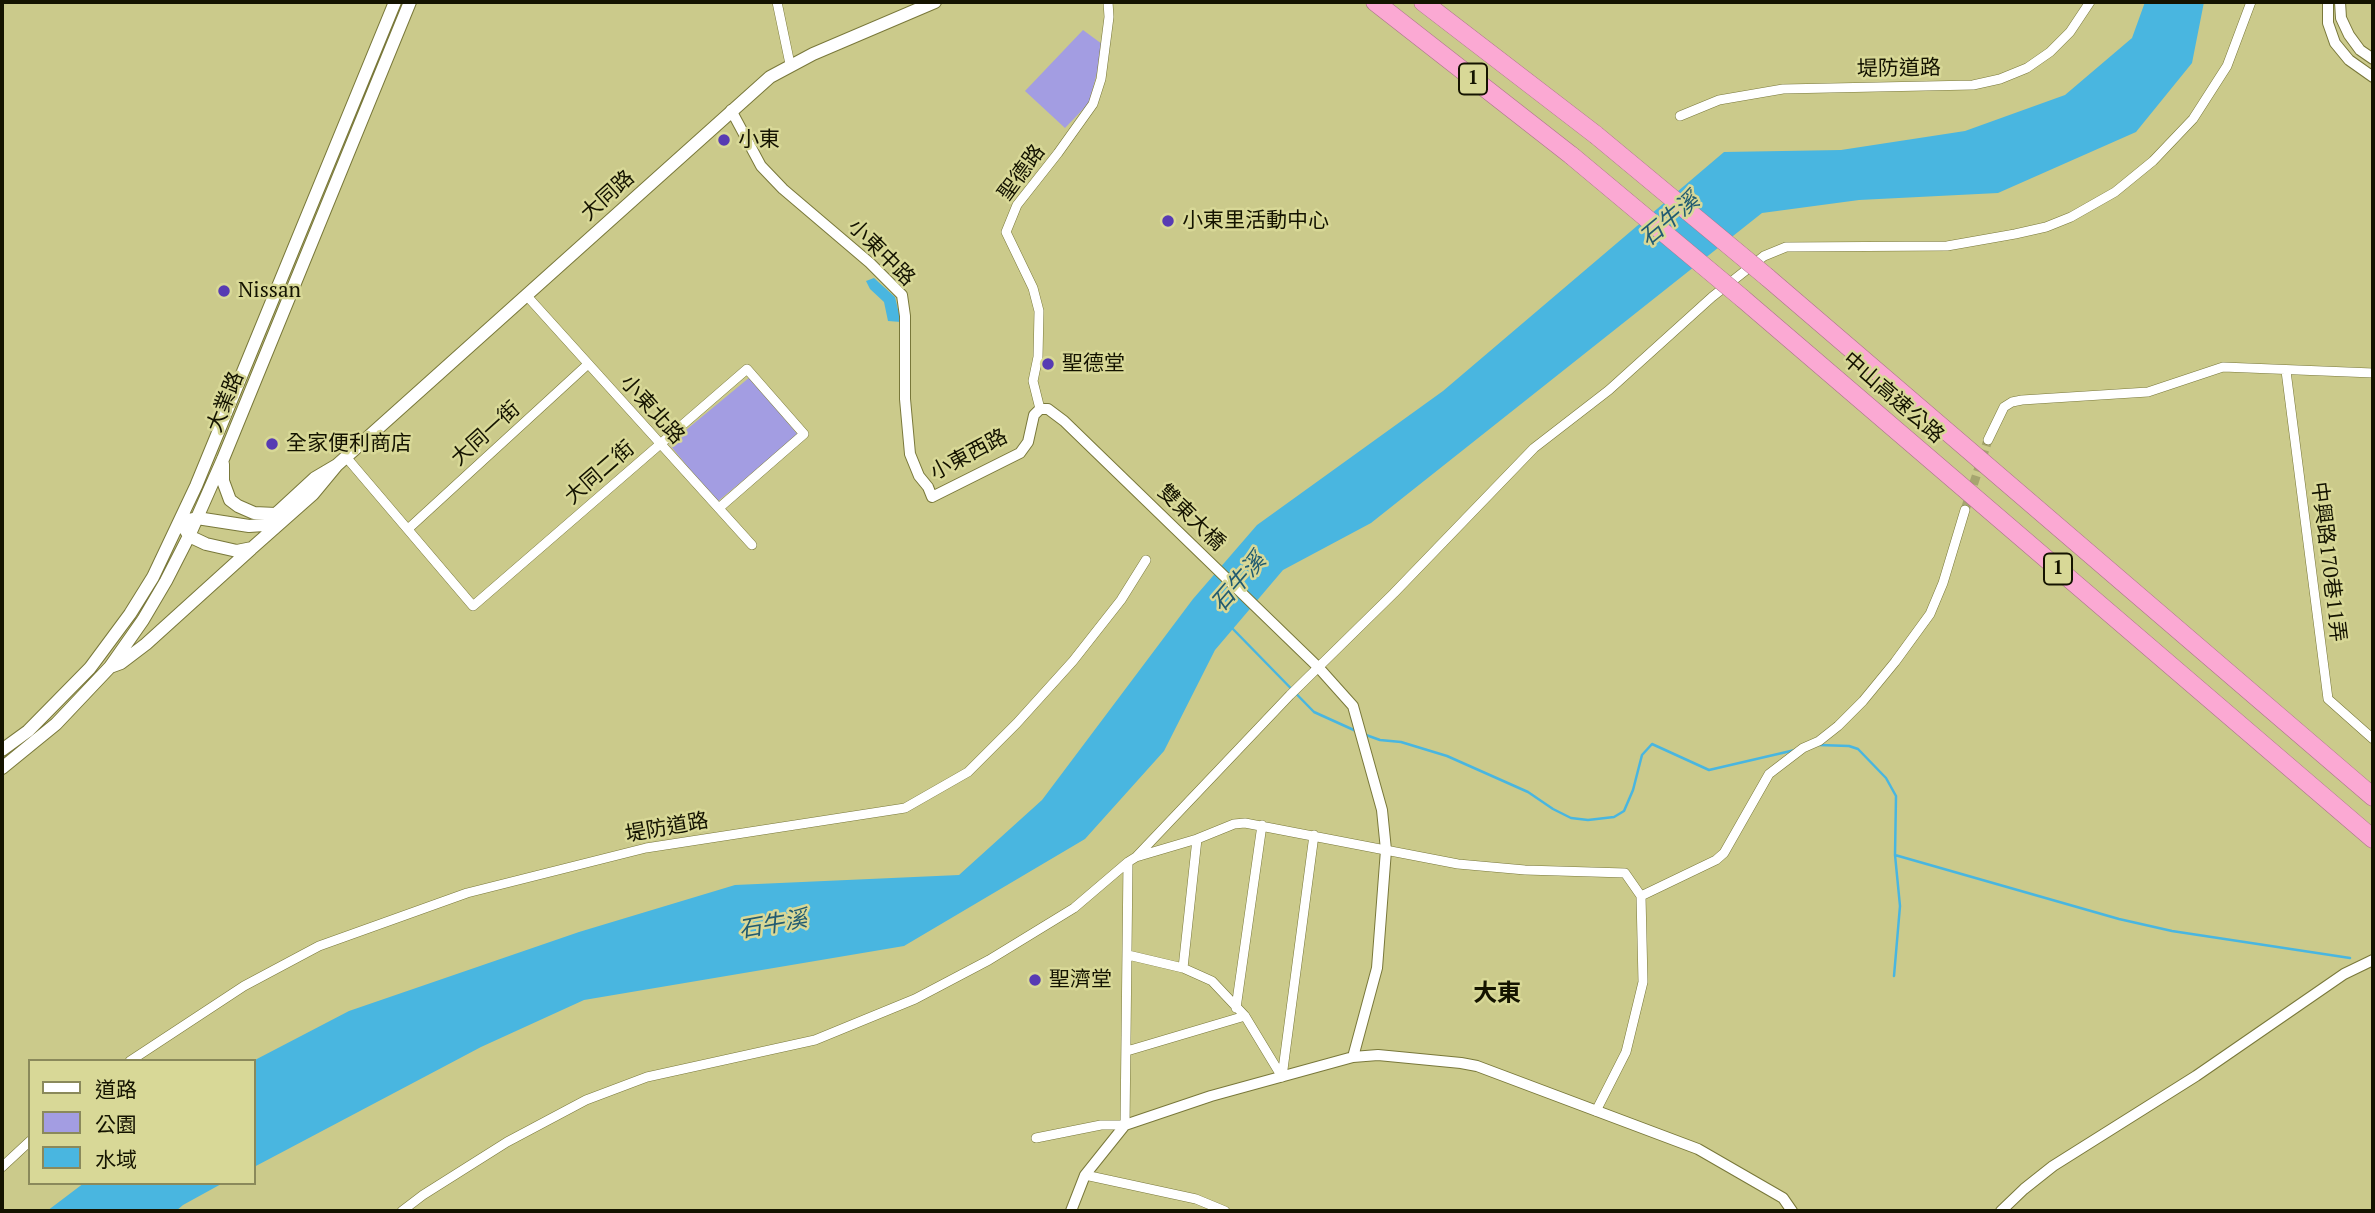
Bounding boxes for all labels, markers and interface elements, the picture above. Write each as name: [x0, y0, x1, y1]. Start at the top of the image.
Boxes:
street label: 堤防道路: [1857, 56, 1941, 82]
road number: 1: [1459, 64, 1487, 94]
place label: 小東: [738, 127, 780, 153]
marker: 小東: [716, 132, 732, 148]
street label: 聖德路: [993, 140, 1051, 206]
street label: 大同路: [576, 166, 640, 226]
water label: 石牛溪: [1635, 187, 1705, 253]
place label: 小東里活動中心: [1182, 208, 1329, 234]
marker: 小東里活動中心: [1160, 213, 1176, 229]
street label: 小東中路: [842, 214, 920, 292]
place label: Nissan: [238, 278, 301, 304]
marker: Nissan: [216, 283, 232, 299]
street label: 中山高速公路: [1837, 347, 1949, 449]
place label: 聖德堂: [1062, 351, 1125, 377]
marker: 聖德堂: [1040, 356, 1056, 372]
street label: 大業路: [203, 368, 249, 436]
street label: 小東北路: [615, 370, 689, 450]
street label: 大同一街: [446, 397, 526, 471]
street label: 小東西路: [926, 424, 1012, 486]
place label: 全家便利商店: [286, 431, 412, 457]
marker: 全家便利商店: [264, 436, 280, 452]
street label: 大同二街: [560, 436, 640, 510]
street label: 雙東大橋: [1152, 480, 1230, 556]
street label: 中興路170巷11弄: [2306, 481, 2350, 643]
water label: 石牛溪: [1206, 548, 1272, 618]
road number: 1: [2044, 554, 2072, 584]
street label: 堤防道路: [623, 808, 711, 848]
water label: 石牛溪: [737, 905, 809, 945]
place label: 聖濟堂: [1049, 967, 1112, 993]
marker: 聖濟堂: [1027, 972, 1043, 988]
district label: 大東: [1473, 980, 1521, 1008]
legend: [28, 1059, 256, 1185]
text: 道路: [95, 1075, 137, 1103]
text: 公園: [95, 1110, 137, 1138]
text: 水域: [95, 1145, 137, 1173]

